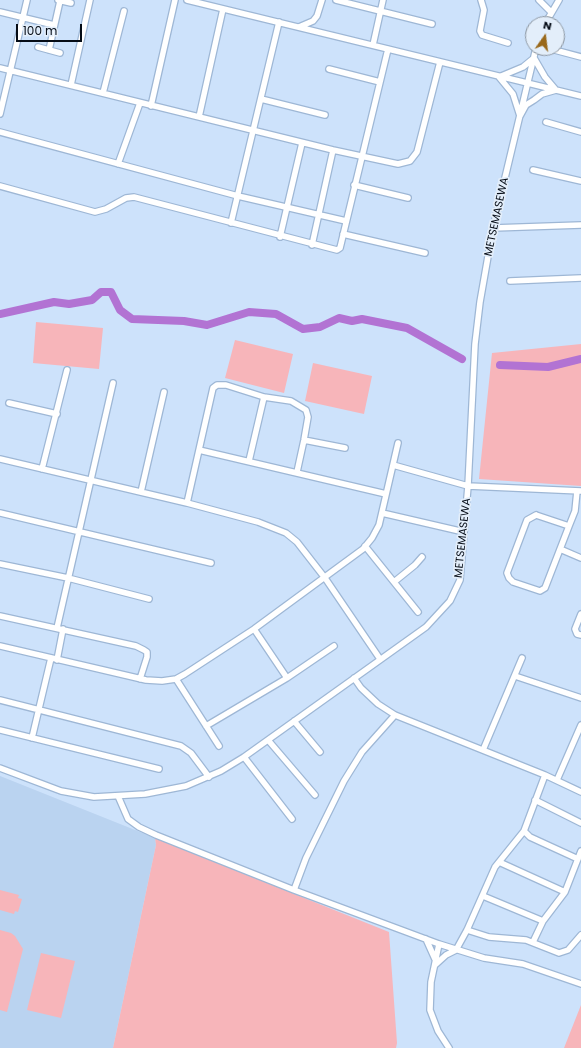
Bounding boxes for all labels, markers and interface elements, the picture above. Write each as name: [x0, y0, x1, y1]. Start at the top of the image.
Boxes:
scale bar: [18, 16, 84, 42]
north arrow: [525, 16, 565, 56]
text: N: [542, 17, 554, 34]
text: 100 m: [23, 22, 57, 39]
street label: METSEMASEWA: [482, 176, 512, 258]
street label: METSEMASEWA: [452, 497, 474, 579]

